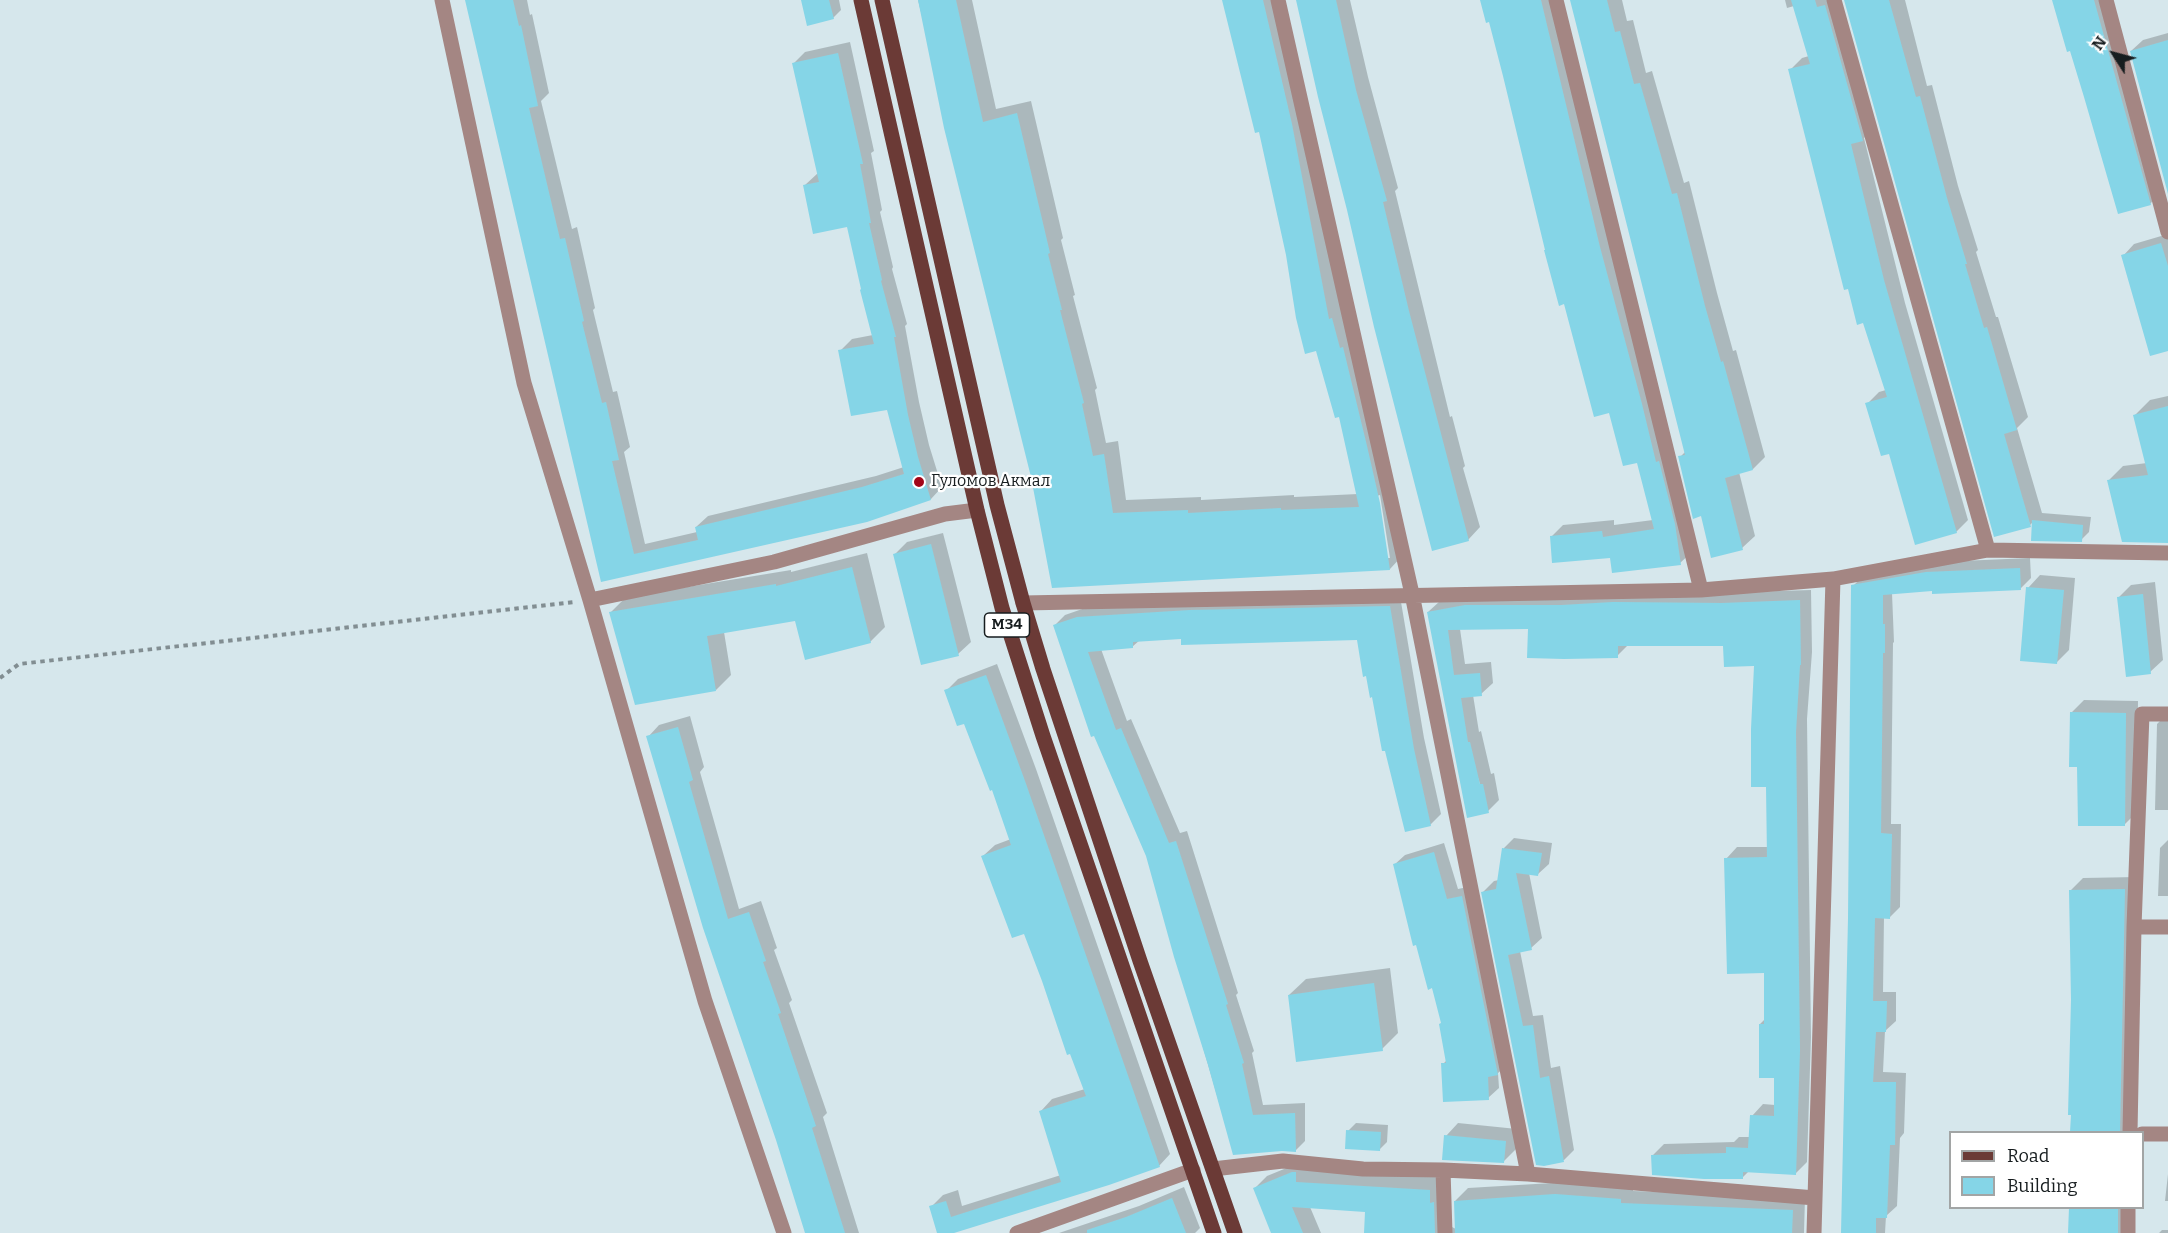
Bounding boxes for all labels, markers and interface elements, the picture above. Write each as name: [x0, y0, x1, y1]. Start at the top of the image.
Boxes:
north arrow: [2084, 24, 2144, 84]
text: N: [2088, 33, 2110, 54]
place label: Гуломов Акмал: [931, 472, 1050, 492]
marker: Гуломов Акмал: [912, 475, 926, 489]
road number: M34: [984, 613, 1030, 637]
legend: [1949, 1131, 2144, 1209]
text: Road: [2007, 1145, 2049, 1167]
text: Building: [2007, 1175, 2078, 1197]

